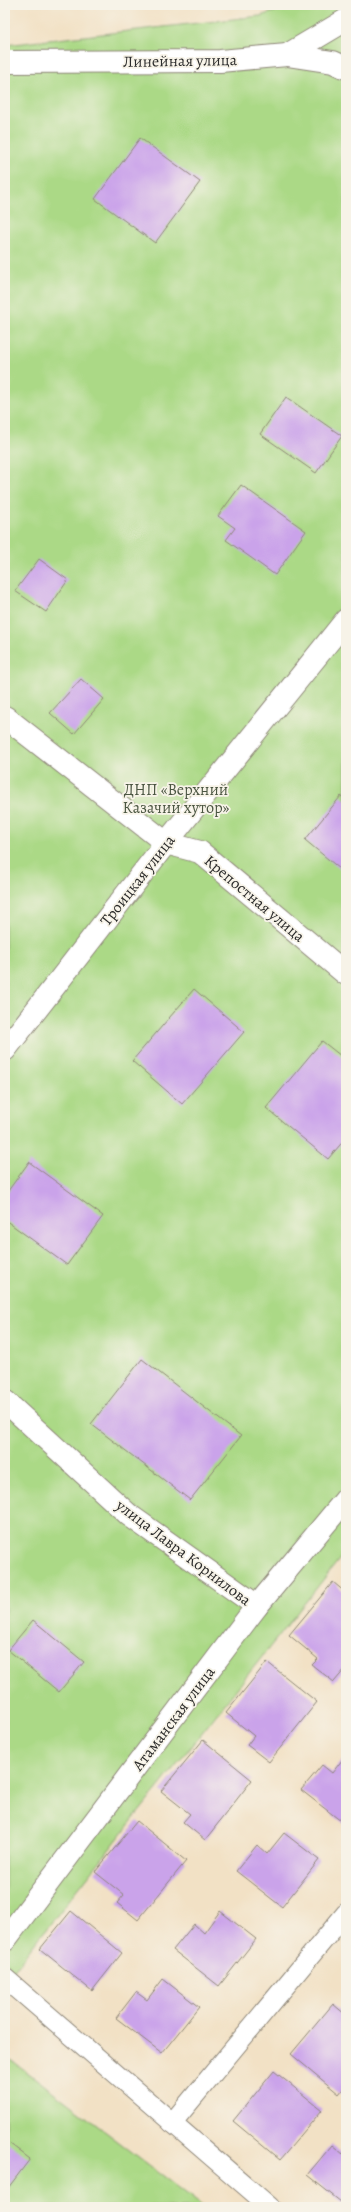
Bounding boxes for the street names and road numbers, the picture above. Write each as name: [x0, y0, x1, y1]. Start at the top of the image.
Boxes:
street label: Линейная улица: [123, 49, 238, 73]
street label: Троицкая улица: [95, 830, 181, 931]
street label: Крепостная улица: [199, 850, 310, 948]
street label: улица Лавра Корнилова: [110, 1494, 256, 1611]
street label: Атаманская улица: [127, 1661, 221, 1776]

